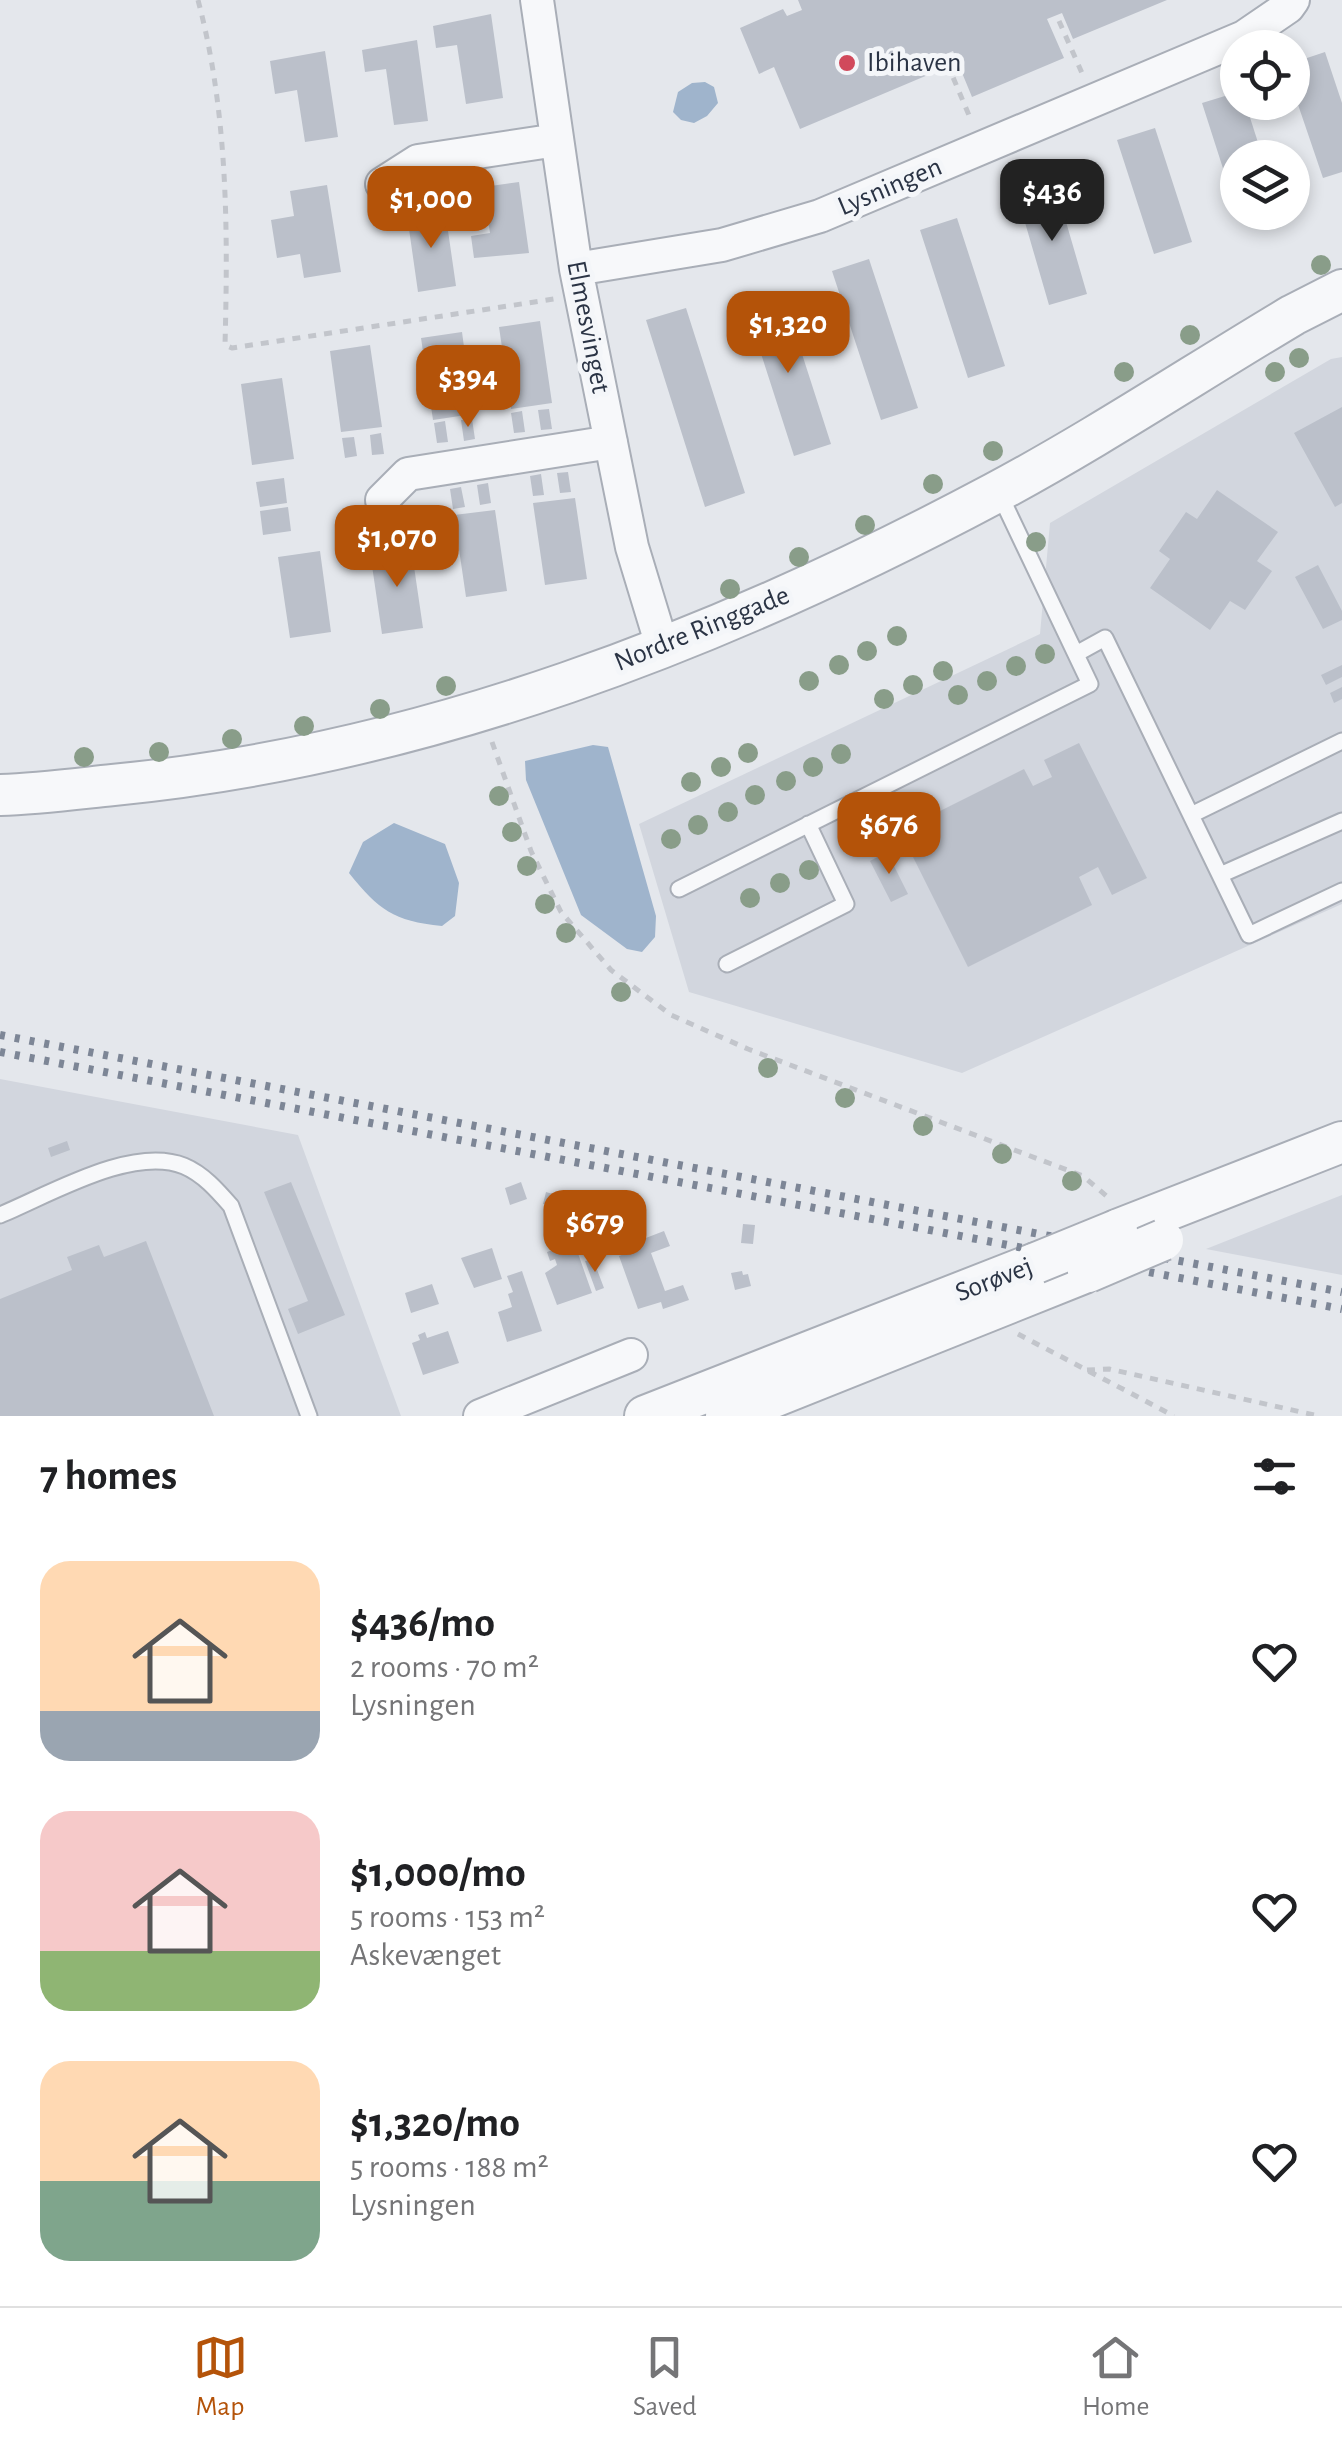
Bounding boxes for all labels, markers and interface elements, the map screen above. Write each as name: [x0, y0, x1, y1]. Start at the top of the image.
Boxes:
map controls: [1220, 30, 1310, 230]
button: locate: [1220, 30, 1310, 120]
place label: Ibihaven: [867, 49, 962, 77]
marker: Ibihaven: [836, 52, 858, 74]
button: layers: [1220, 140, 1310, 230]
street label: Lysningen: [834, 153, 946, 221]
pin: $436: [993, 159, 1111, 244]
pin: $1,000: [350, 166, 512, 251]
text: $436: [1022, 175, 1082, 207]
text: $1,000: [389, 182, 473, 214]
street label: Elmesvinget: [561, 258, 615, 396]
pin: $1,320: [707, 291, 869, 376]
text: $1,320: [749, 307, 827, 339]
pin: $394: [409, 345, 527, 430]
text: $394: [438, 361, 498, 393]
pin: $1,070: [316, 505, 478, 590]
text: $1,070: [357, 521, 437, 553]
street label: Nordre Ringgade: [610, 581, 794, 677]
pin: $676: [830, 792, 948, 877]
text: $676: [859, 808, 919, 840]
pin: $679: [536, 1190, 654, 1275]
text: $679: [565, 1206, 625, 1238]
street label: Sorøvej: [952, 1253, 1036, 1307]
icon: filters: [1247, 1449, 1302, 1504]
text: 7 homes: [40, 1455, 177, 1497]
icon: home: [120, 1601, 240, 1721]
text: $436/mo: [350, 1602, 495, 1644]
icon: heart: [1247, 1634, 1302, 1689]
text: 2 rooms · 70 m²: [350, 1651, 539, 1683]
text: Lysningen: [350, 1689, 476, 1721]
icon: home: [120, 1851, 240, 1971]
text: $1,000/mo: [350, 1852, 526, 1894]
icon: heart: [1247, 1884, 1302, 1939]
text: 5 rooms · 153 m²: [350, 1901, 545, 1933]
text: Askevænget: [350, 1939, 501, 1971]
icon: home: [120, 2101, 240, 2221]
text: $1,320/mo: [350, 2102, 520, 2144]
icon: heart: [1247, 2134, 1302, 2189]
text: 5 rooms · 188 m²: [350, 2151, 549, 2183]
text: Lysningen: [350, 2189, 476, 2221]
tab: Map: [193, 2330, 248, 2424]
tab: Saved: [633, 2330, 697, 2424]
tab: Home: [1082, 2330, 1149, 2424]

